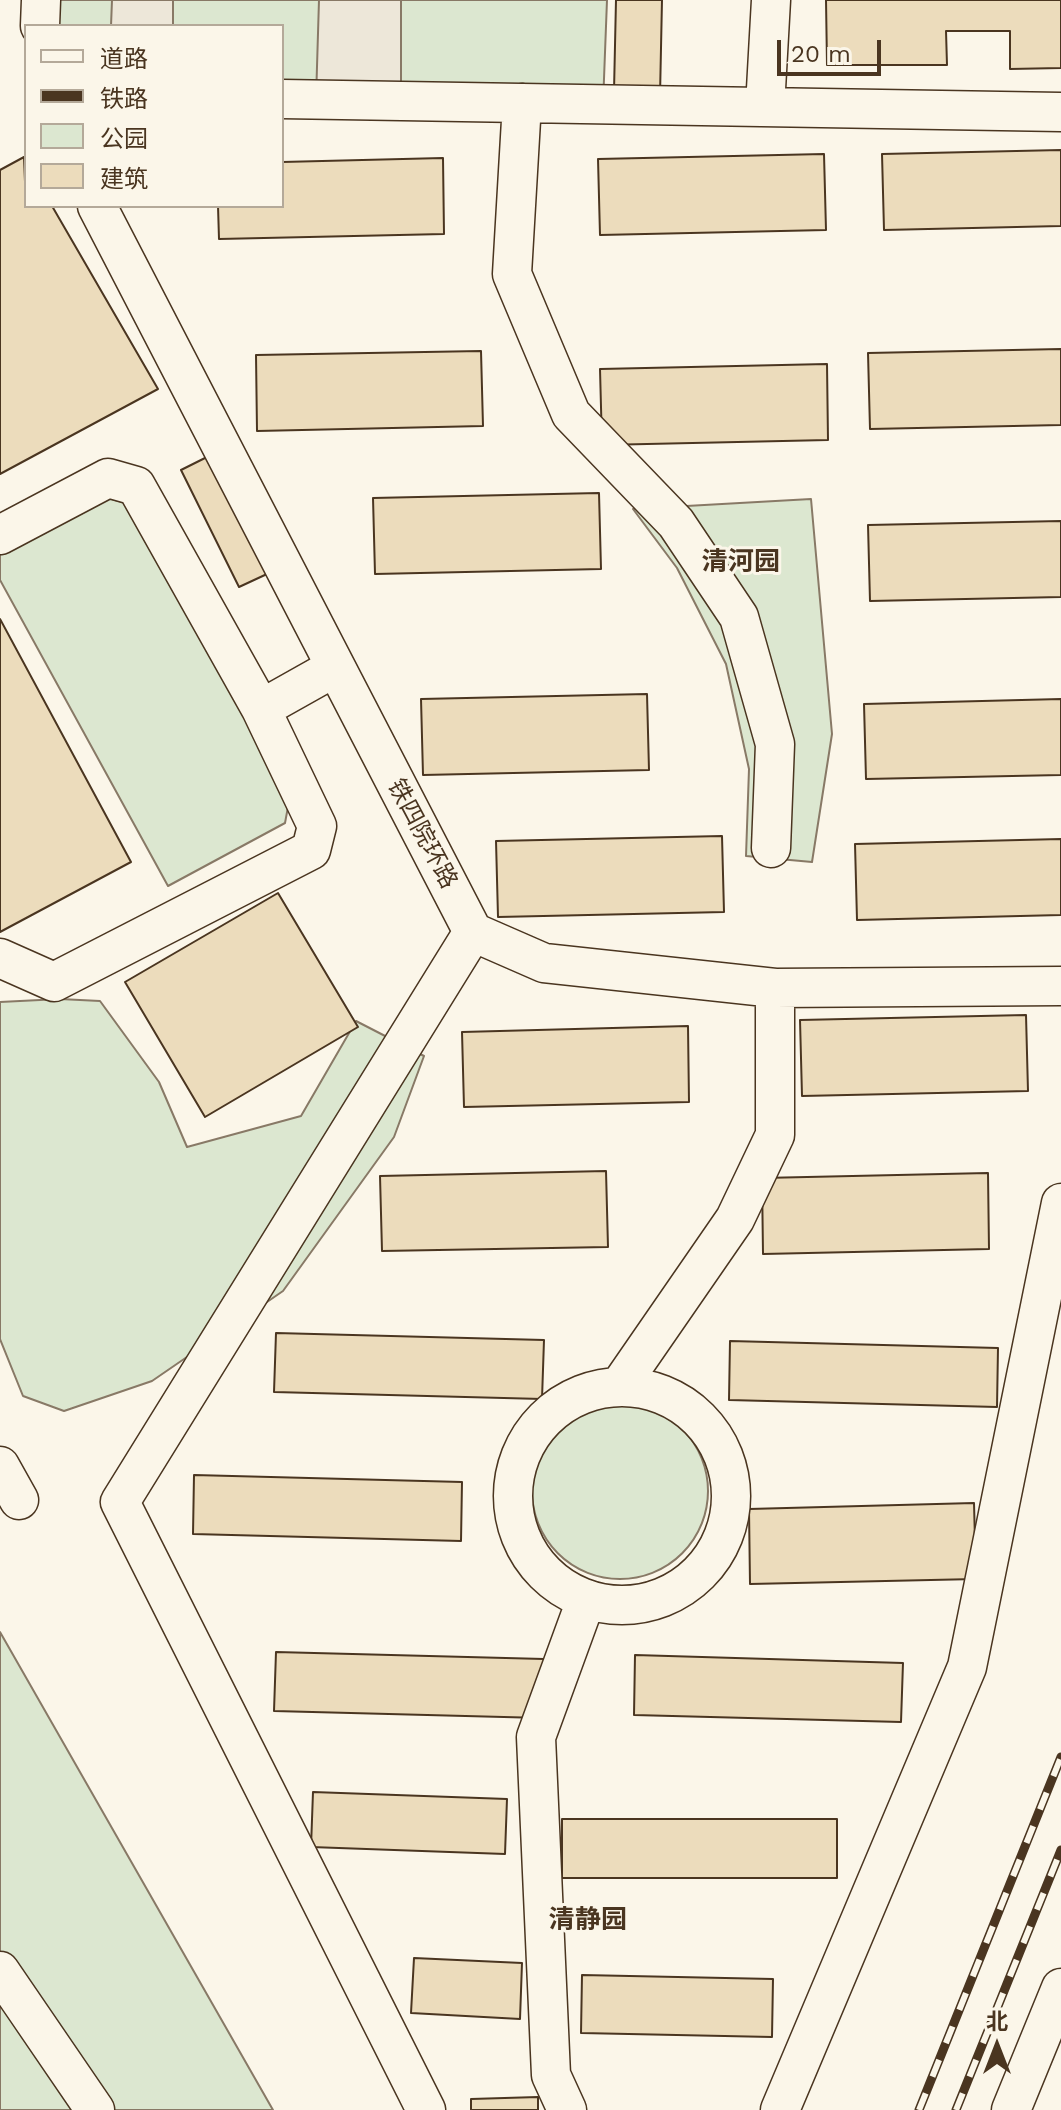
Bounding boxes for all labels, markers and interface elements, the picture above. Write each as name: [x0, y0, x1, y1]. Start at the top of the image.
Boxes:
legend: [24, 24, 284, 208]
scale bar: [781, 24, 885, 74]
text: 20 m: [791, 40, 851, 68]
text: 道路: [100, 45, 148, 73]
text: 铁路: [100, 85, 148, 113]
text: 公园: [100, 125, 148, 153]
text: 建筑: [100, 165, 148, 193]
district label: 清河园: [702, 546, 780, 578]
street label: 铁四院环路: [381, 774, 463, 894]
district label: 清静园: [549, 1904, 627, 1936]
north arrow: [957, 2006, 1037, 2086]
text: 北: [986, 2009, 1008, 2034]

